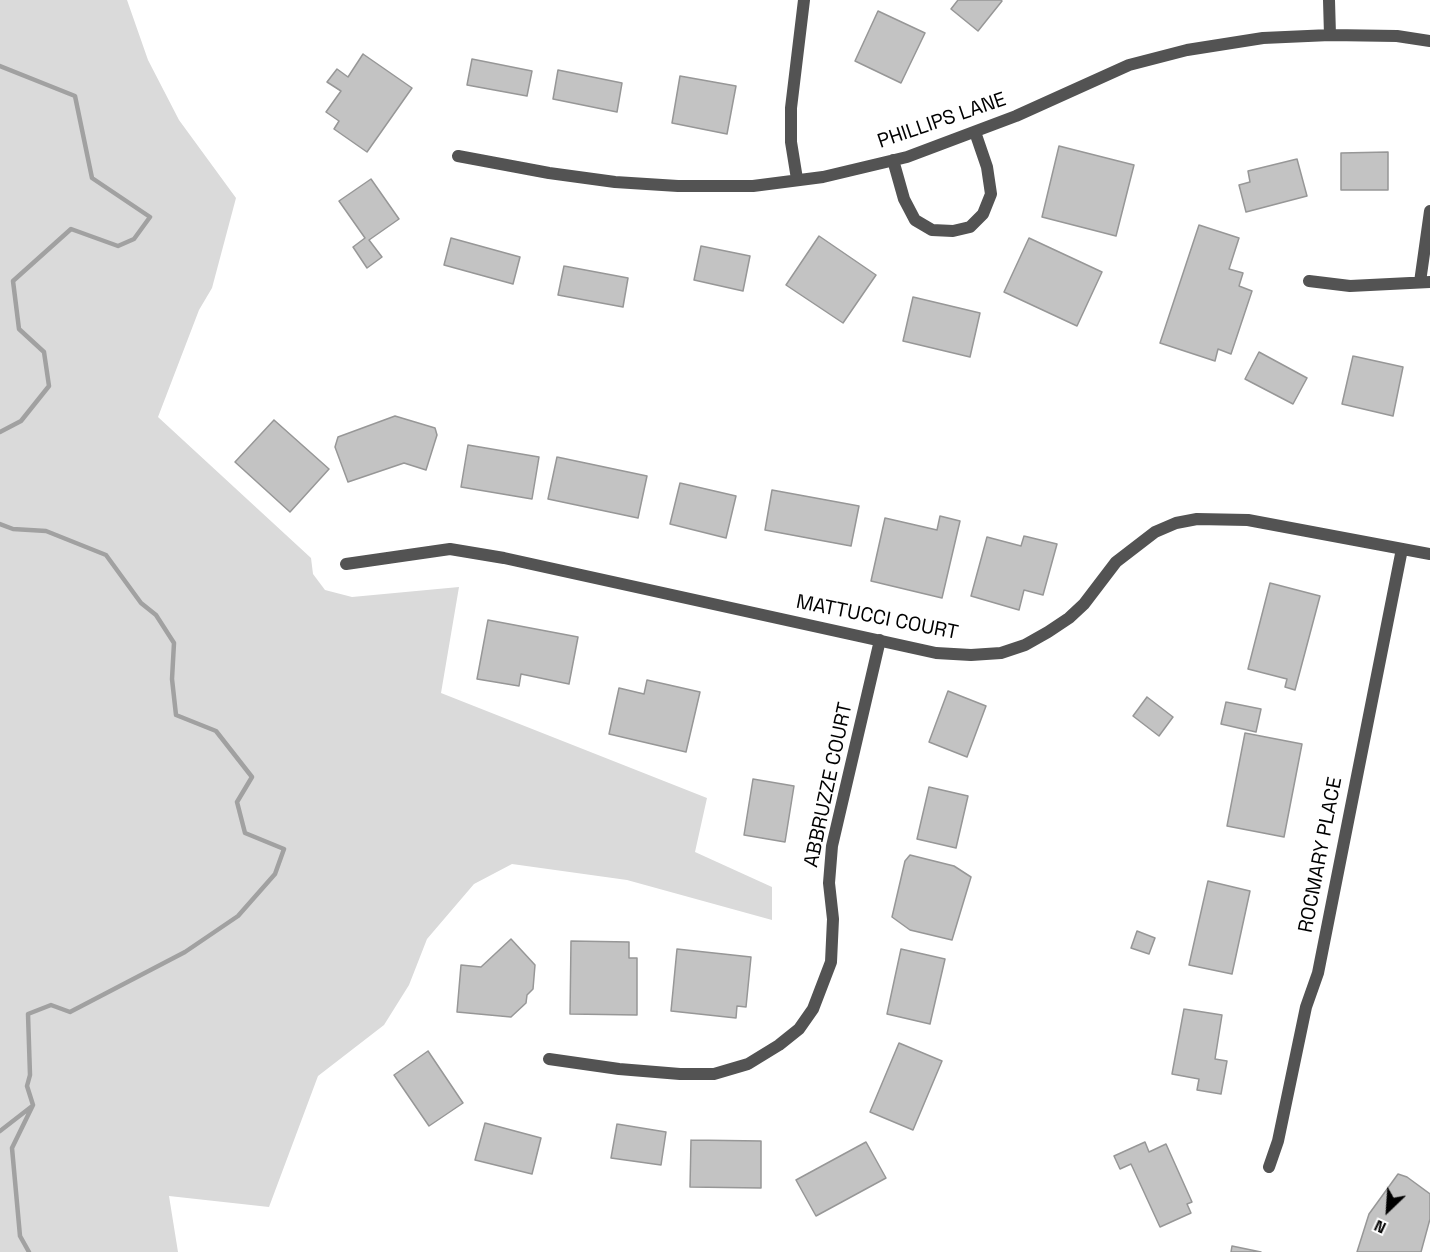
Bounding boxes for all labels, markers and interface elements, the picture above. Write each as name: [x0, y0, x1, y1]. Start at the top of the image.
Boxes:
street label: PHILLIPS LANE: [875, 88, 1009, 154]
street label: MATTUCCI COURT: [794, 591, 960, 645]
street label: ABBRUZZE COURT: [800, 700, 858, 870]
street label: ROCMARY PLACE: [1294, 775, 1348, 935]
north arrow: [1358, 1180, 1418, 1240]
text: N: [1371, 1215, 1389, 1239]

